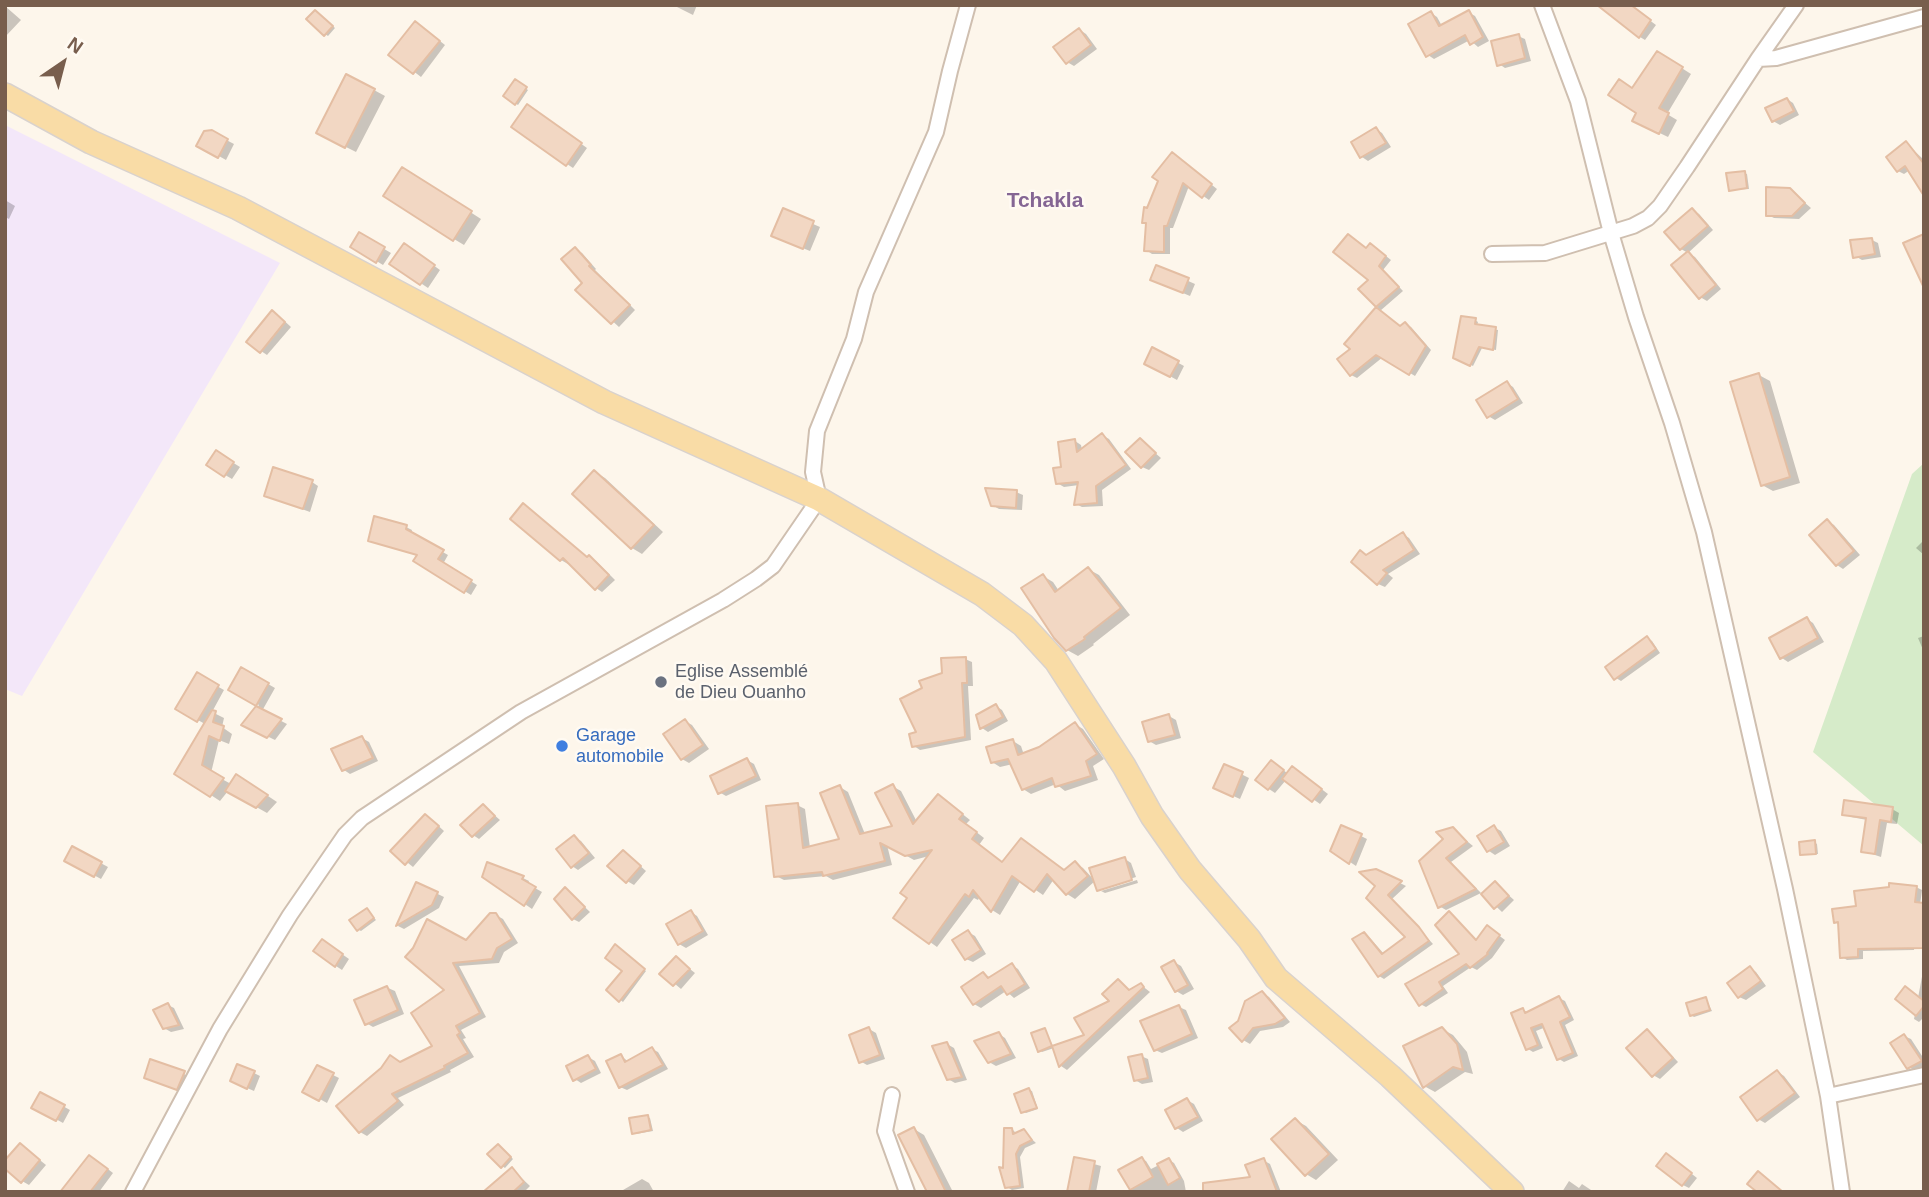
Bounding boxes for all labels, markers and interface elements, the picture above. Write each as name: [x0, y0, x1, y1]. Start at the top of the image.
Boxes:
north arrow: [28, 28, 98, 98]
text: N: [64, 33, 87, 58]
district label: Tchakla: [1007, 188, 1083, 214]
place label: Eglise Assemblé de Dieu Ouanho: [675, 661, 808, 704]
marker: Eglise Assemblé de Dieu Ouanho: [653, 674, 669, 690]
place label: Garage automobile: [576, 725, 664, 768]
marker: Garage automobile: [554, 738, 570, 754]

